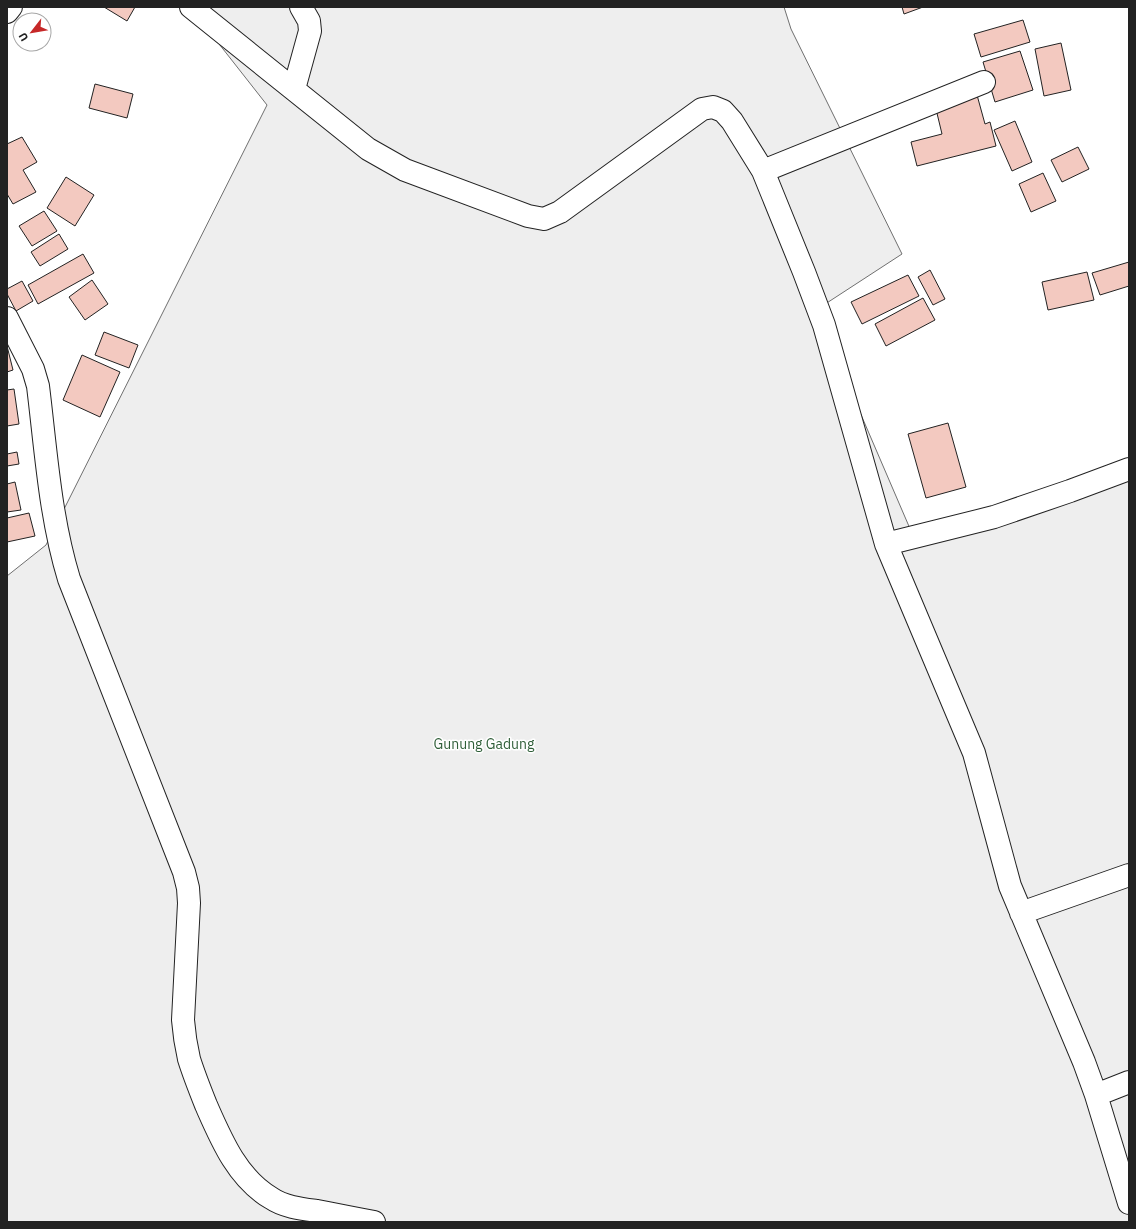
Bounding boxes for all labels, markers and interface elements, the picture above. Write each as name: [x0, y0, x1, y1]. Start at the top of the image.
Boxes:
north arrow: [12, 12, 52, 52]
text: U: [15, 30, 31, 44]
park label: Gunung Gadung: [434, 735, 535, 753]

